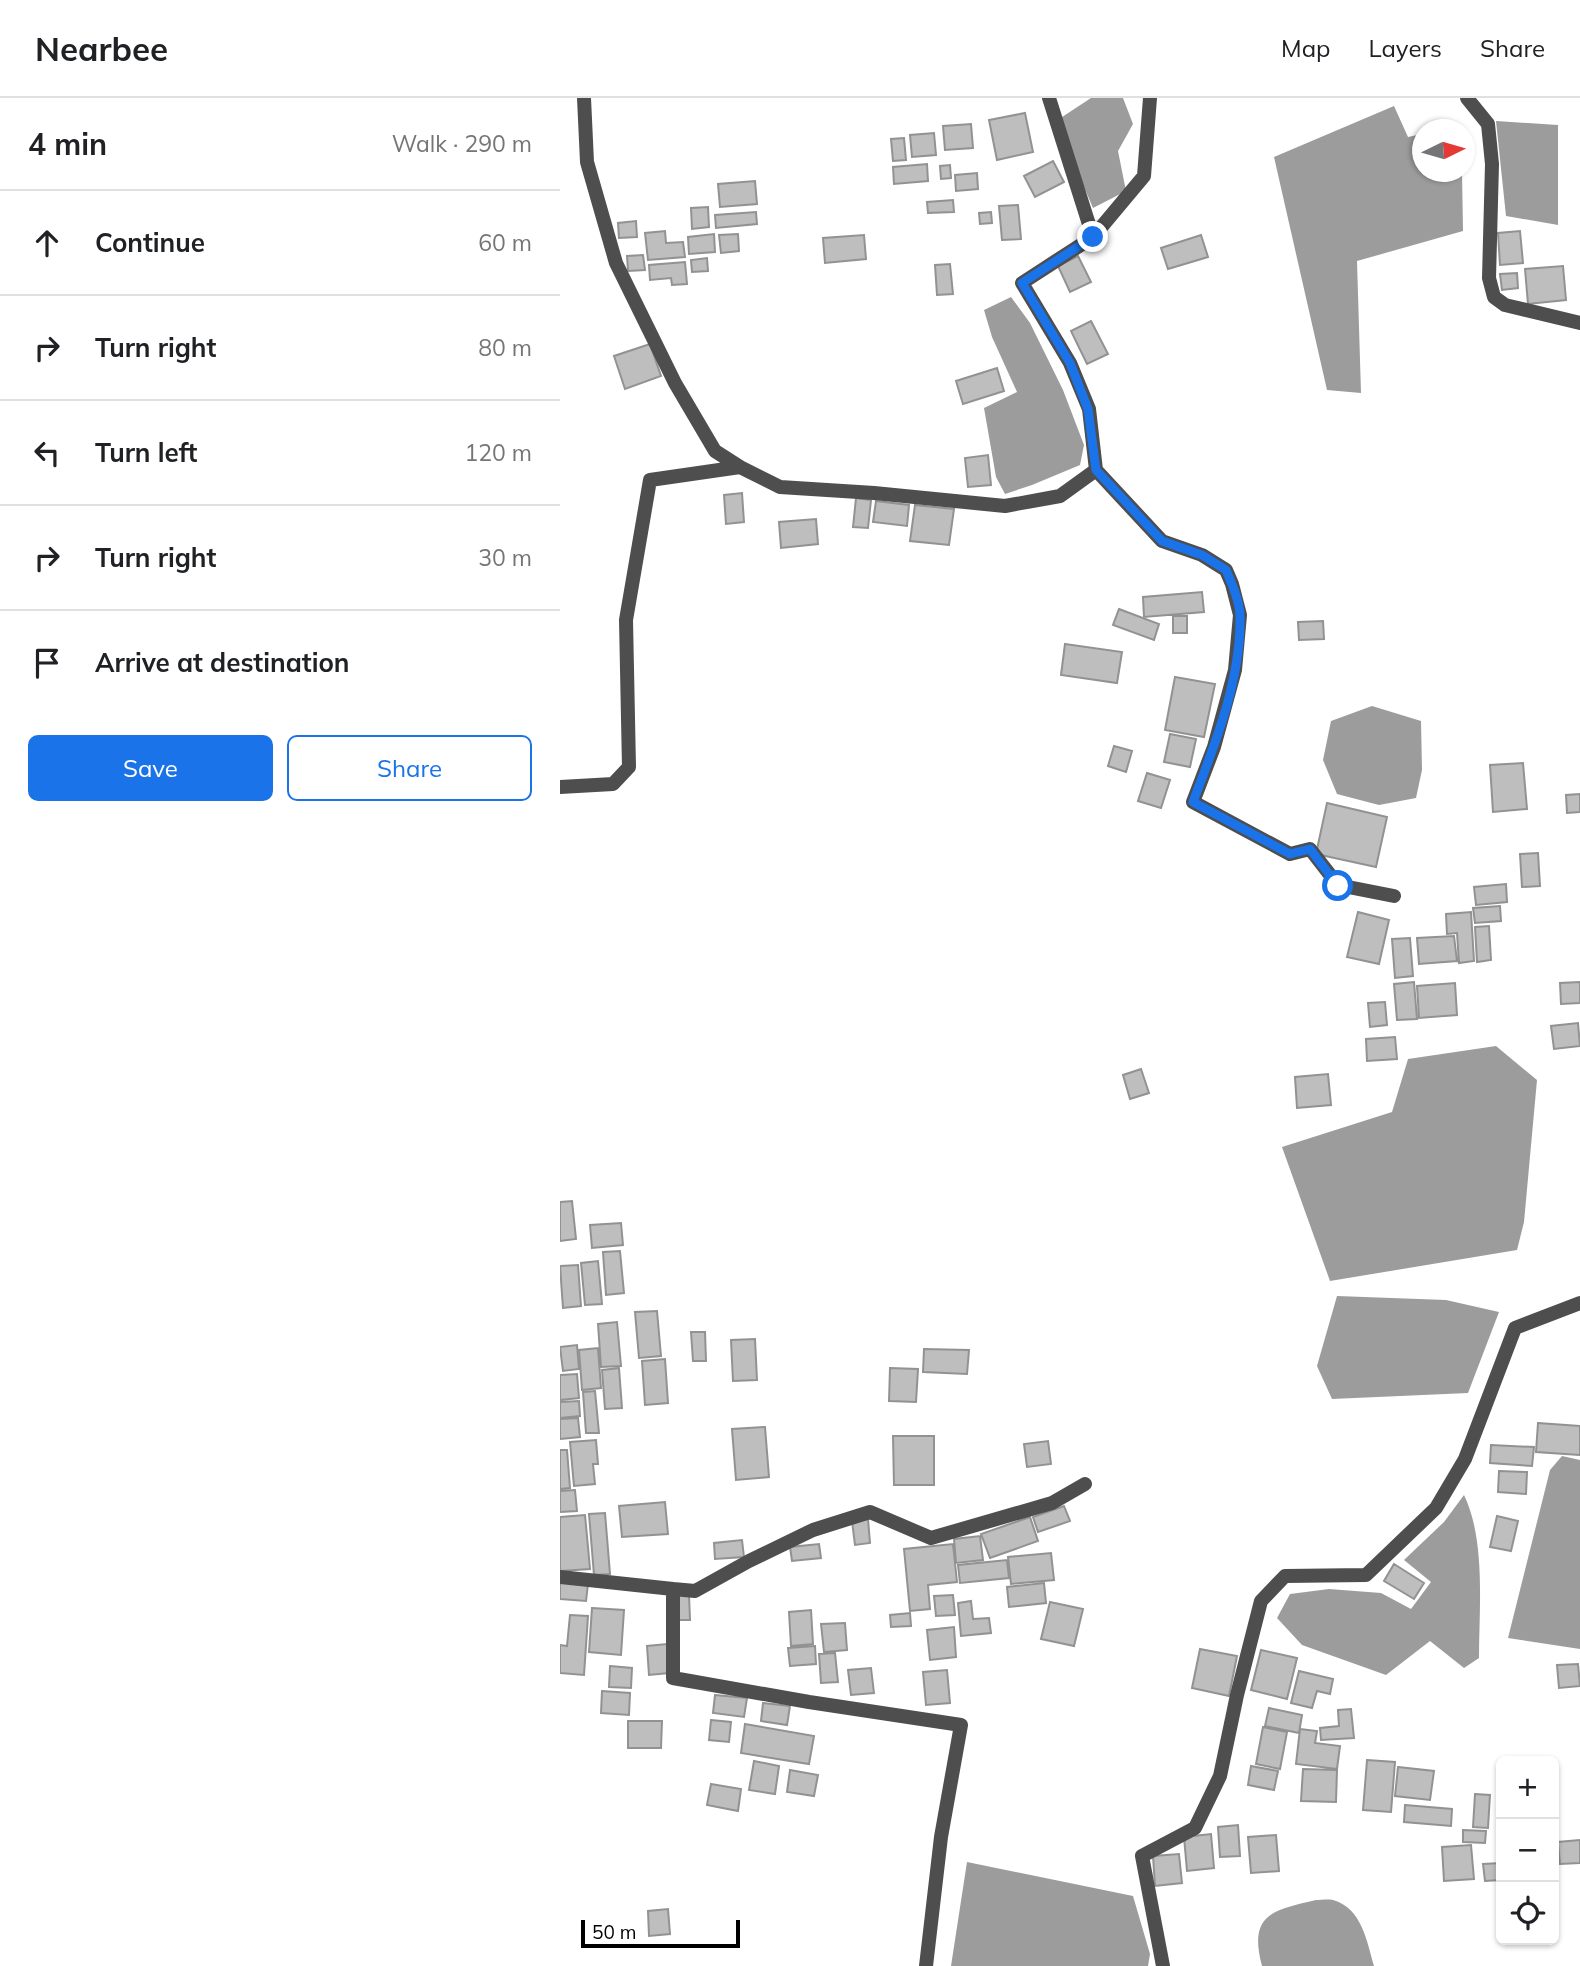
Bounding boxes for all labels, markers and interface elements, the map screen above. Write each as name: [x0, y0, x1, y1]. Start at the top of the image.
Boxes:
text: Nearbee: [35, 28, 168, 69]
text: Map: [1281, 33, 1330, 63]
text: Layers: [1368, 33, 1442, 63]
text: Share: [1480, 33, 1545, 63]
north arrow: [1412, 119, 1475, 182]
text: 4 min: [28, 125, 107, 163]
text: Walk · 290 m: [392, 129, 532, 158]
route end: [1077, 221, 1108, 252]
icon: ahead: [28, 224, 66, 262]
text: Continue: [95, 226, 205, 259]
text: 60 m: [478, 228, 532, 257]
icon: right: [28, 329, 66, 367]
text: Turn right: [95, 331, 216, 364]
text: 80 m: [478, 333, 532, 362]
icon: left: [28, 434, 66, 472]
text: Turn left: [95, 436, 197, 469]
text: 120 m: [464, 438, 532, 467]
icon: right: [28, 539, 66, 577]
text: Turn right: [95, 541, 216, 574]
text: 30 m: [478, 543, 532, 572]
icon: arrive: [28, 644, 66, 682]
text: Arrive at destination: [95, 646, 350, 679]
button: Save: [28, 735, 273, 801]
button: Share: [287, 735, 532, 801]
route start: [1322, 870, 1353, 901]
map controls: [1496, 1756, 1559, 1945]
button: +: [1496, 1756, 1559, 1819]
button: −: [1496, 1819, 1559, 1882]
button: locate: [1496, 1882, 1559, 1945]
scale bar: [581, 1917, 740, 1949]
text: 50 m: [592, 1920, 636, 1944]

